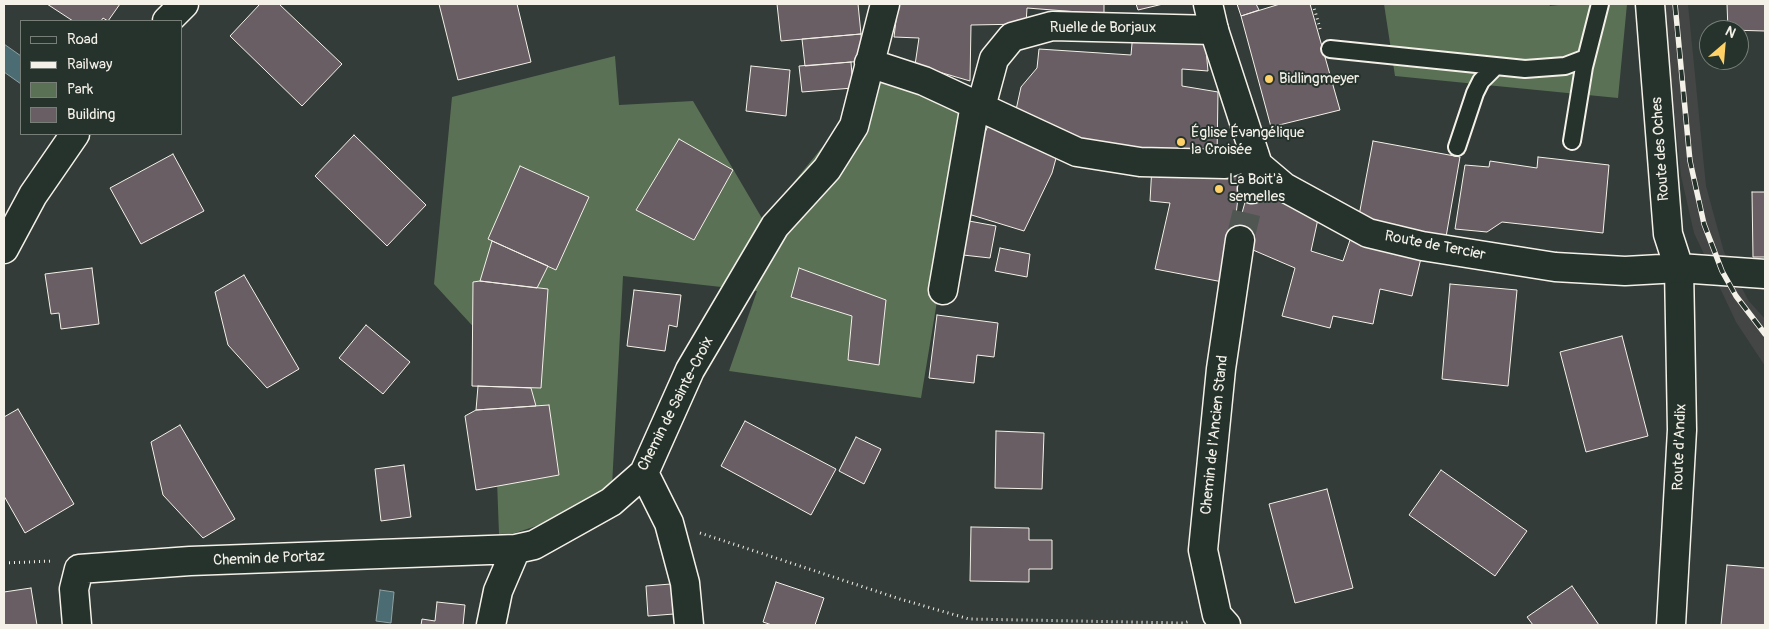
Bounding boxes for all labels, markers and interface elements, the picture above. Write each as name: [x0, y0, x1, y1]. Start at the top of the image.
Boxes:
street label: Ruelle de Borjaux: [1050, 19, 1156, 37]
legend: [20, 20, 182, 135]
north arrow: [1699, 20, 1749, 70]
text: N: [1723, 22, 1739, 42]
text: Road: [67, 30, 98, 49]
text: Railway: [67, 55, 112, 74]
place label: Bidlingmeyer: [1279, 70, 1359, 88]
marker: Bidlingmeyer: [1263, 73, 1275, 85]
text: Park: [67, 80, 93, 99]
street label: Route des Oches: [1648, 96, 1674, 202]
text: Building: [67, 105, 115, 124]
place label: Église Évangélique la Croisée: [1191, 124, 1304, 159]
marker: Église Évangélique la Croisée: [1175, 136, 1187, 148]
place label: La Boit'à semelles: [1229, 171, 1285, 206]
marker: La Boit'à semelles: [1213, 183, 1225, 195]
street label: Route de Tercier: [1383, 227, 1487, 265]
street label: Chemin de Sainte-Croix: [634, 334, 718, 474]
street label: Chemin de l'Ancien Stand: [1198, 354, 1232, 516]
street label: Route d'Andix: [1669, 403, 1691, 491]
street label: Chemin de Portaz: [213, 548, 325, 570]

